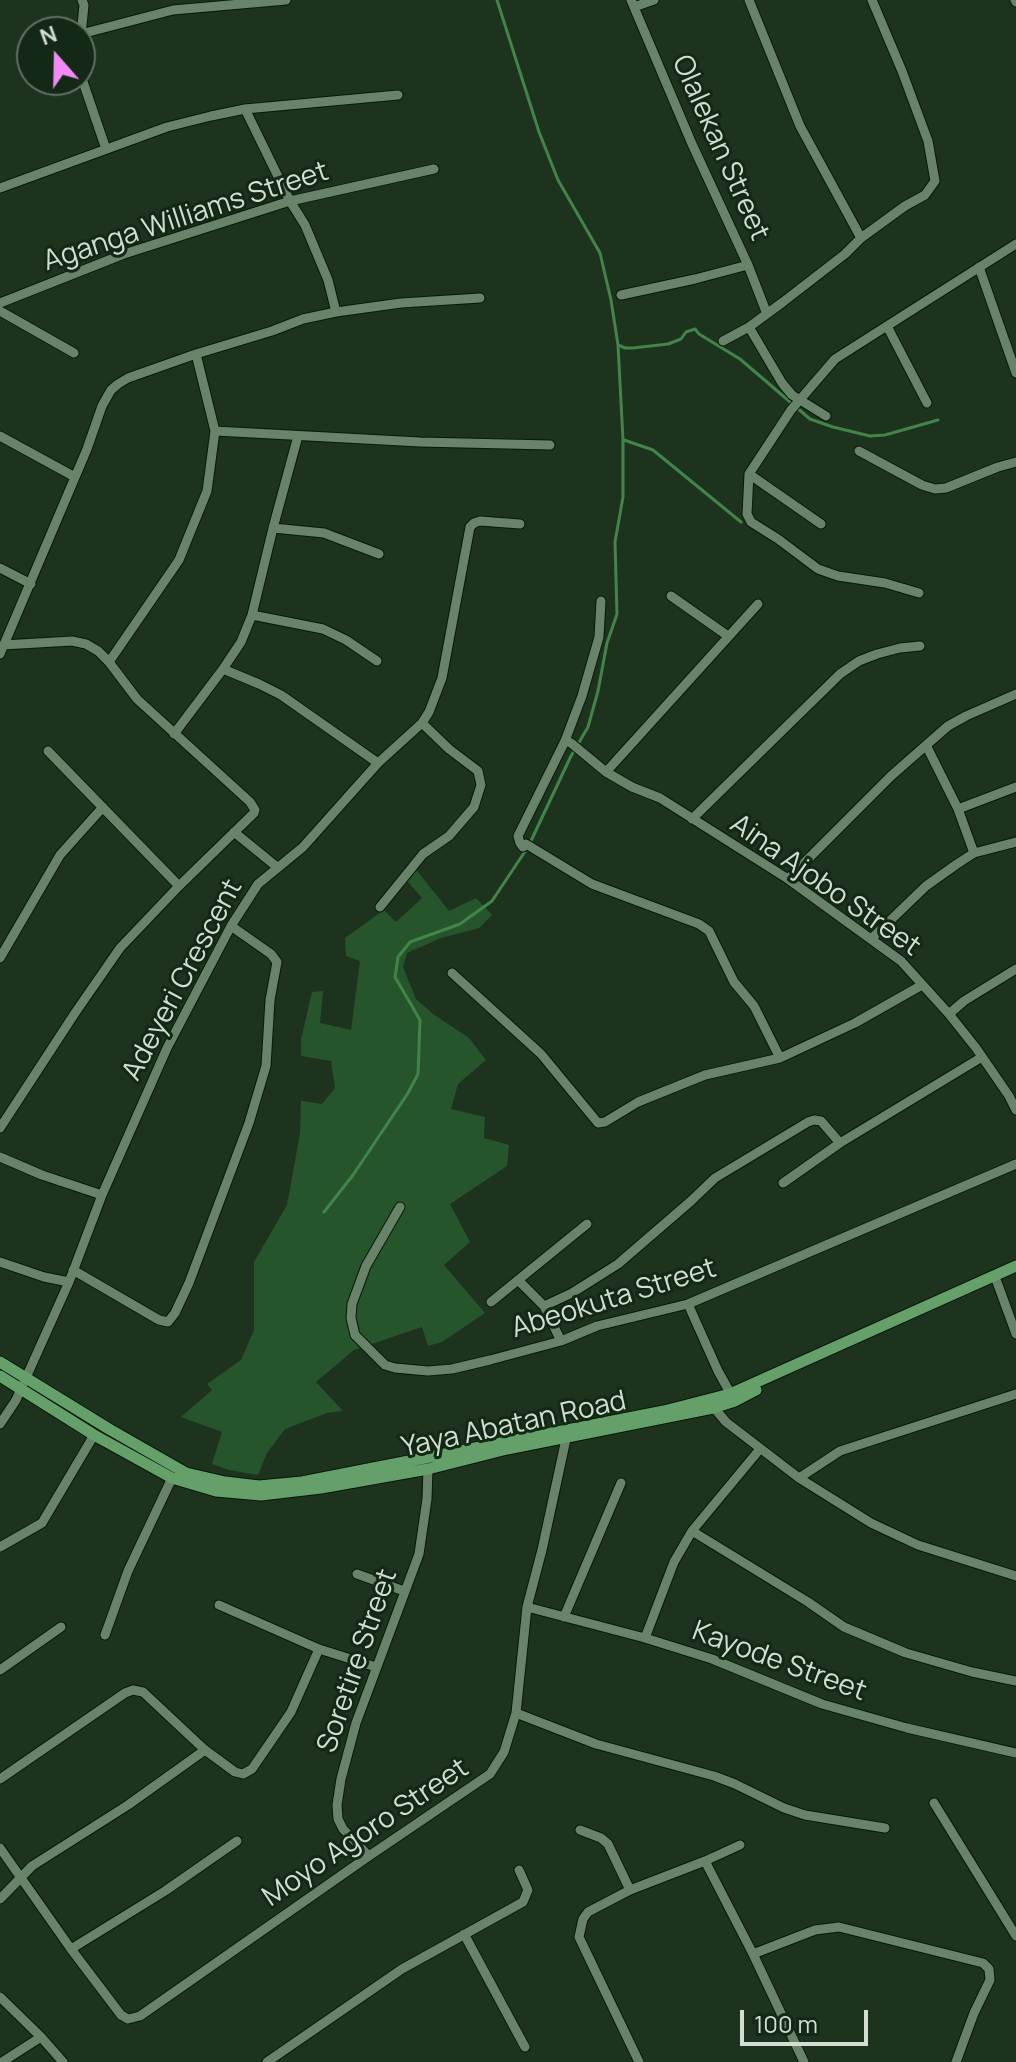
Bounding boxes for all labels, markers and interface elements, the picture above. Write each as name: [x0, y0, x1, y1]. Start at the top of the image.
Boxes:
north arrow: [16, 16, 96, 96]
text: N: [36, 19, 61, 52]
street label: Olalekan Street: [664, 50, 776, 246]
street label: Aganga Williams Street: [39, 155, 333, 279]
street label: Aina Ajobo Street: [723, 808, 927, 964]
street label: Adeyeri Crescent: [116, 874, 250, 1086]
street label: Abeokuta Street: [508, 1252, 720, 1346]
street label: Yaya Abatan Road: [399, 1385, 629, 1465]
street label: Soretire Street: [311, 1565, 405, 1757]
street label: Kayode Street: [687, 1615, 871, 1709]
street label: Moyo Agoro Street: [257, 1752, 475, 1914]
scale bar: [744, 1994, 872, 2044]
text: 100 m: [754, 2007, 818, 2040]

